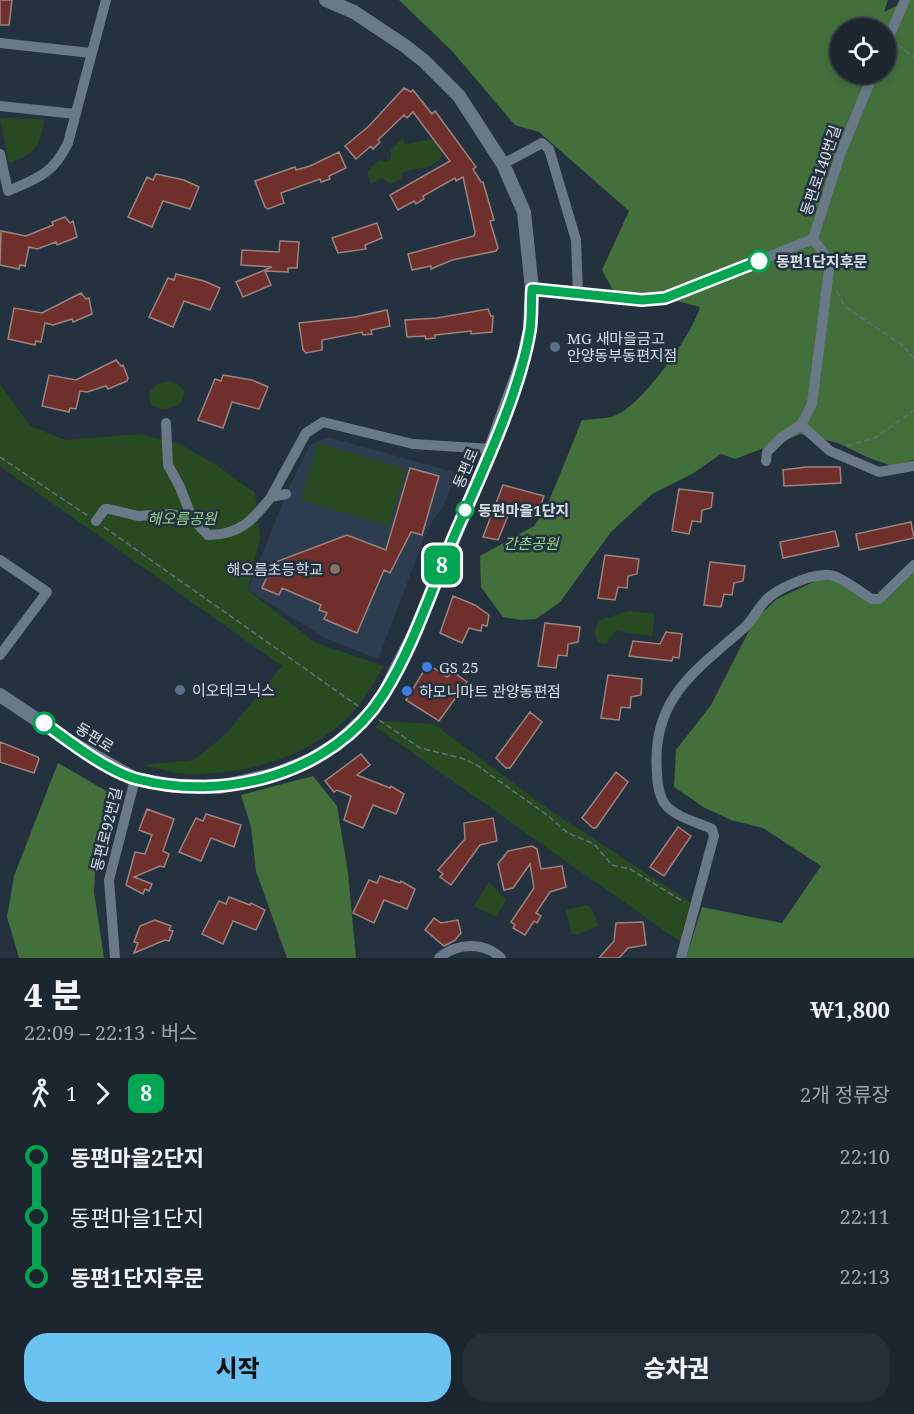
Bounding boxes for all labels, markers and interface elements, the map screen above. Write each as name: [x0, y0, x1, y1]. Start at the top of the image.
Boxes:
map controls: [830, 18, 896, 84]
button: locate: [830, 18, 896, 84]
street label: 동편로140번길: [795, 122, 845, 218]
marker: 동편1단지후문: [748, 250, 770, 272]
place label: 동편1단지후문: [776, 251, 867, 271]
place label: MG 새마을금고 안양동부동편지점: [567, 328, 677, 365]
marker: MG 새마을금고 안양동부동편지점: [548, 340, 562, 354]
street label: 동편로: [448, 445, 482, 491]
place label: 동편마을1단지: [478, 500, 569, 520]
marker: 동편마을1단지: [456, 501, 474, 519]
park label: 해오름공원: [147, 508, 218, 528]
park label: 간촌공원: [503, 533, 560, 553]
line badge: 8: [422, 546, 462, 584]
text: 8: [436, 551, 448, 579]
place label: 해오름초등학교: [226, 559, 323, 579]
marker: 해오름초등학교: [328, 562, 342, 576]
place label: GS 25: [439, 657, 479, 677]
marker: GS 25: [420, 660, 434, 674]
place label: 이오테크닉스: [192, 680, 275, 700]
place label: 하모니마트 관양동편점: [419, 681, 561, 701]
marker: 이오테크닉스: [173, 683, 187, 697]
marker: 하모니마트 관양동편점: [400, 684, 414, 698]
unlabelled marker: [33, 712, 55, 734]
street label: 동편로: [72, 718, 118, 756]
street label: 동편로92번길: [86, 785, 126, 873]
text: 4 분: [24, 972, 82, 1017]
text: ₩1,800: [810, 994, 890, 1024]
text: 22:09 – 22:13 · 버스: [24, 1019, 197, 1046]
icon: walk: [24, 1077, 57, 1110]
icon: forward: [86, 1077, 119, 1110]
text: 8: [140, 1079, 152, 1107]
text: 1: [66, 1080, 77, 1107]
text: 2개 정류장: [800, 1081, 890, 1108]
text: 동편마을2단지: [70, 1142, 204, 1172]
text: 22:10: [840, 1143, 890, 1170]
text: 동편마을1단지: [70, 1202, 204, 1232]
text: 22:11: [840, 1203, 890, 1230]
text: 동편1단지후문: [70, 1262, 204, 1292]
text: 22:13: [840, 1263, 890, 1290]
button: 시작: [24, 1333, 451, 1402]
button: 승차권: [463, 1333, 890, 1402]

